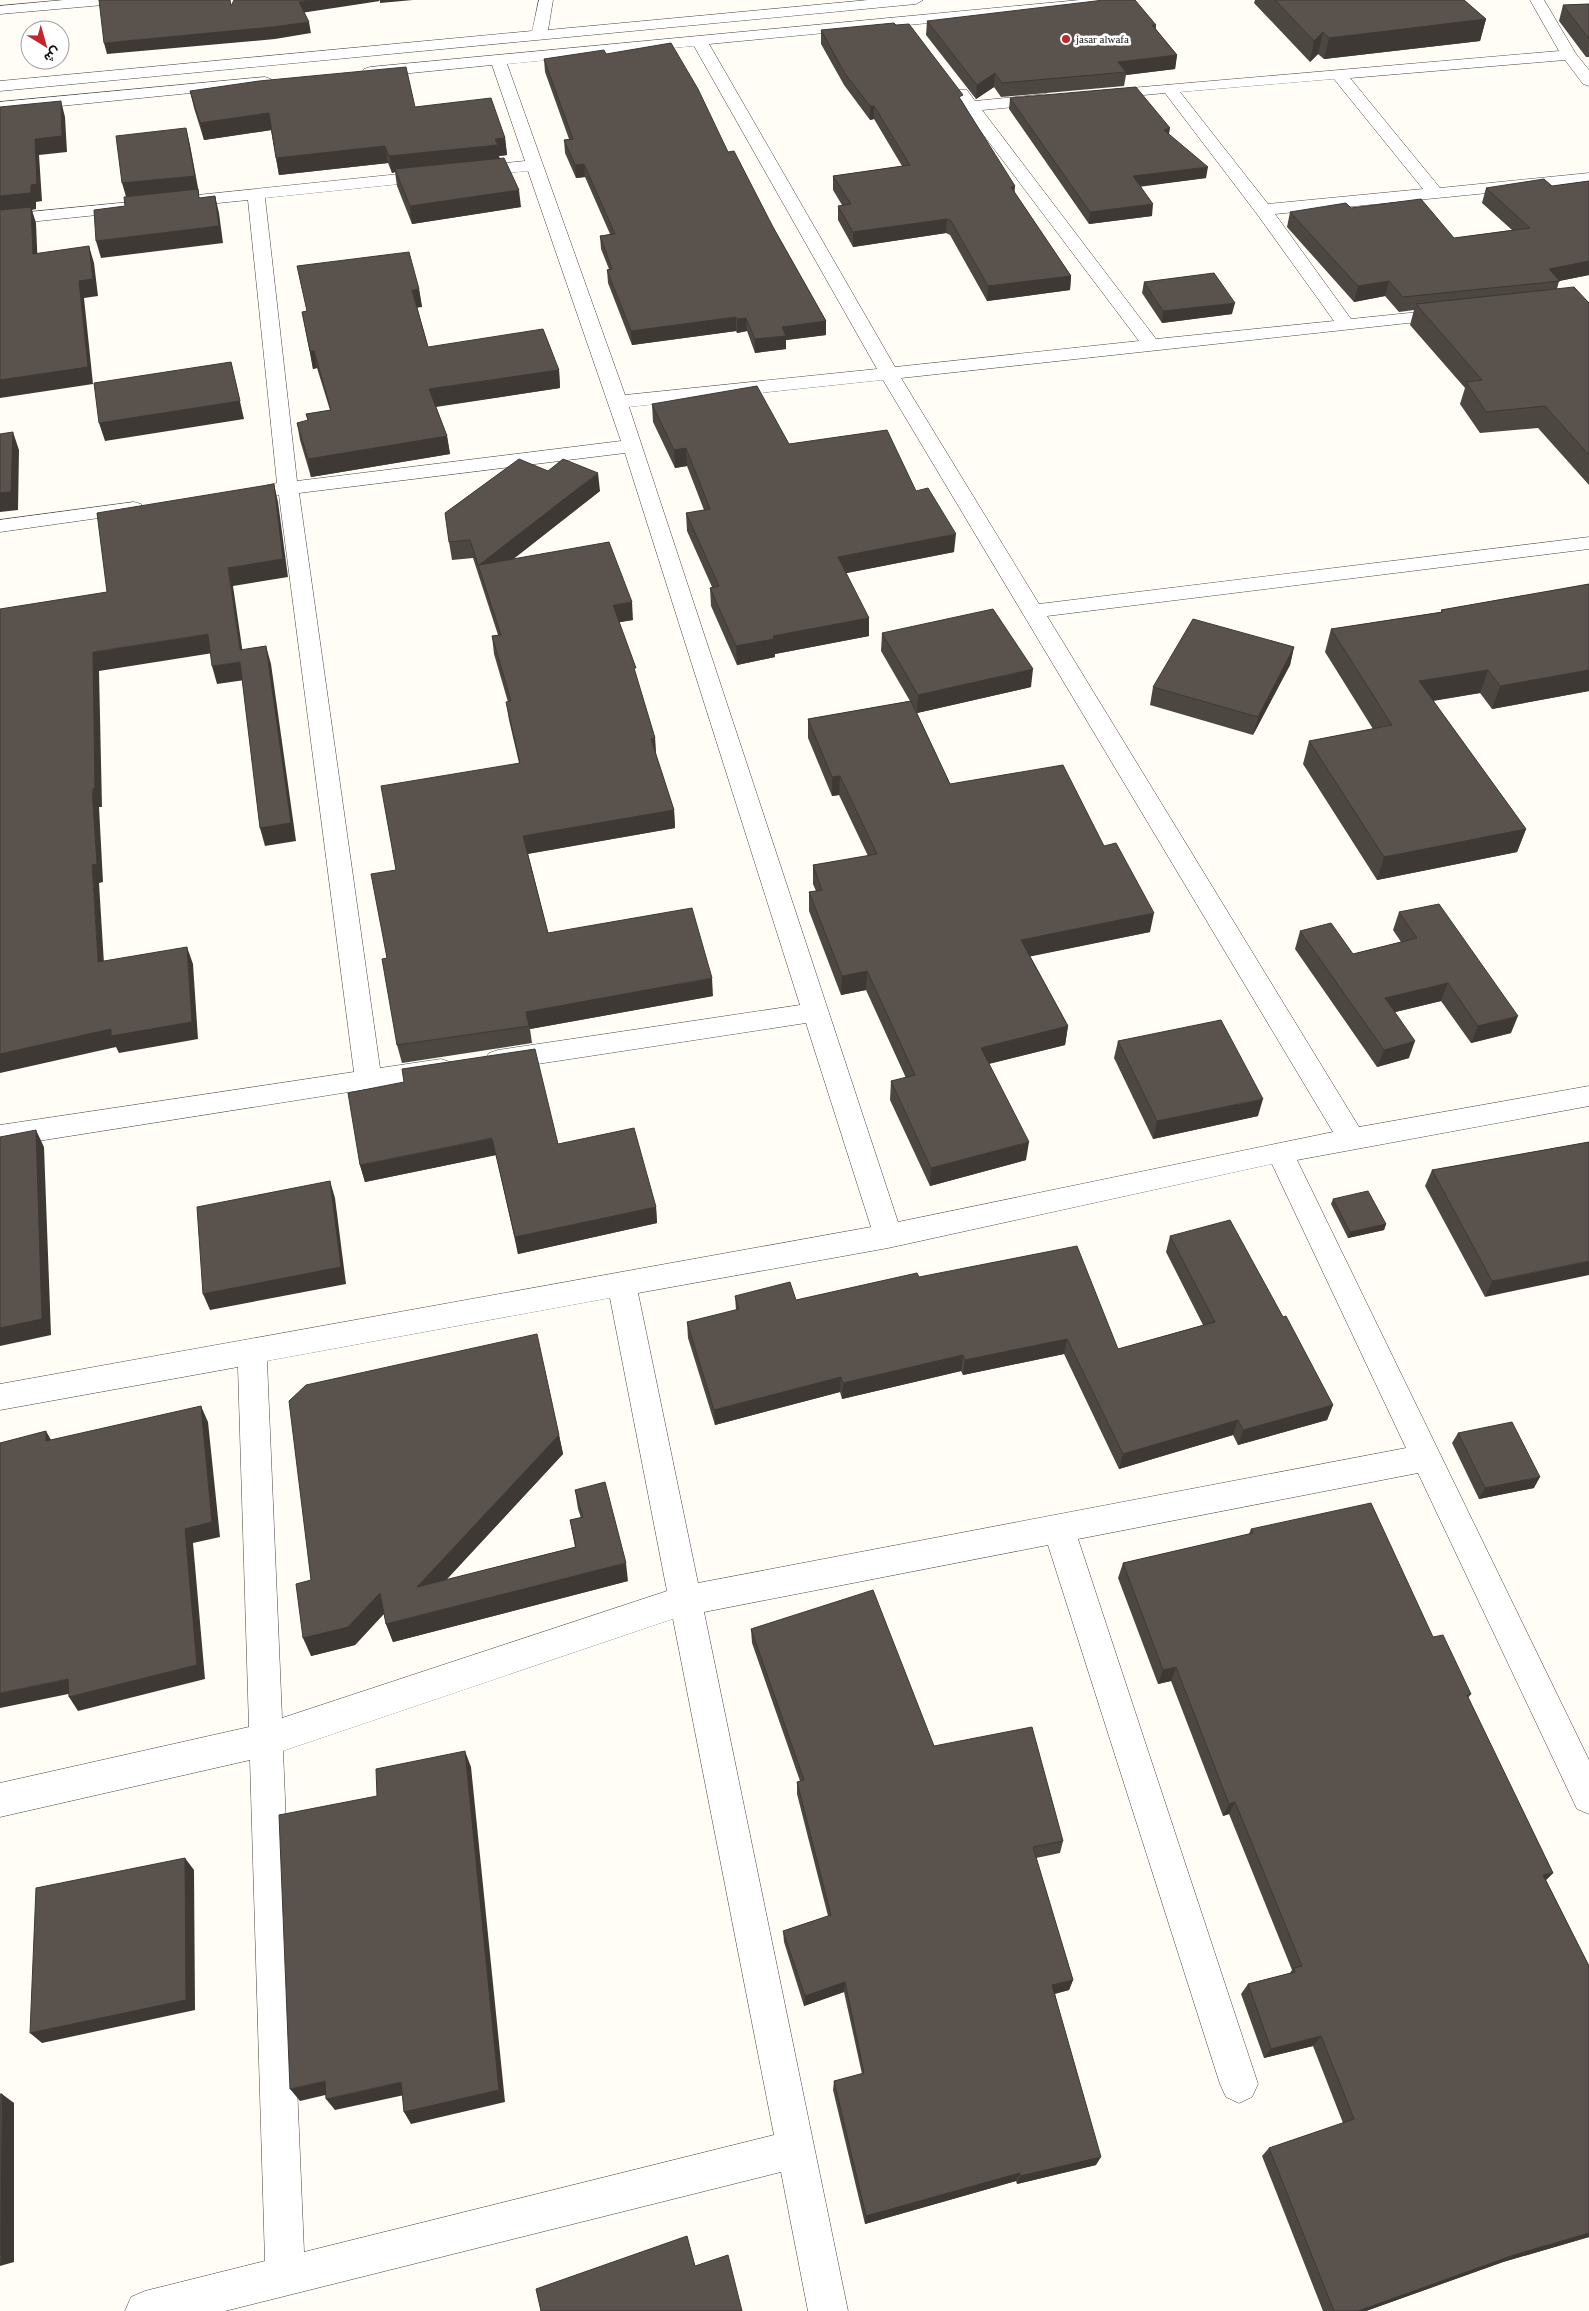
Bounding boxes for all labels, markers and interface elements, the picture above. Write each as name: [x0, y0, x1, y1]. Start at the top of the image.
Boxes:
north arrow: [20, 20, 70, 70]
marker: jasar alwafa: [1060, 33, 1072, 45]
place label: jasar alwafa: [1075, 33, 1129, 45]
text: ش: [41, 43, 64, 66]

